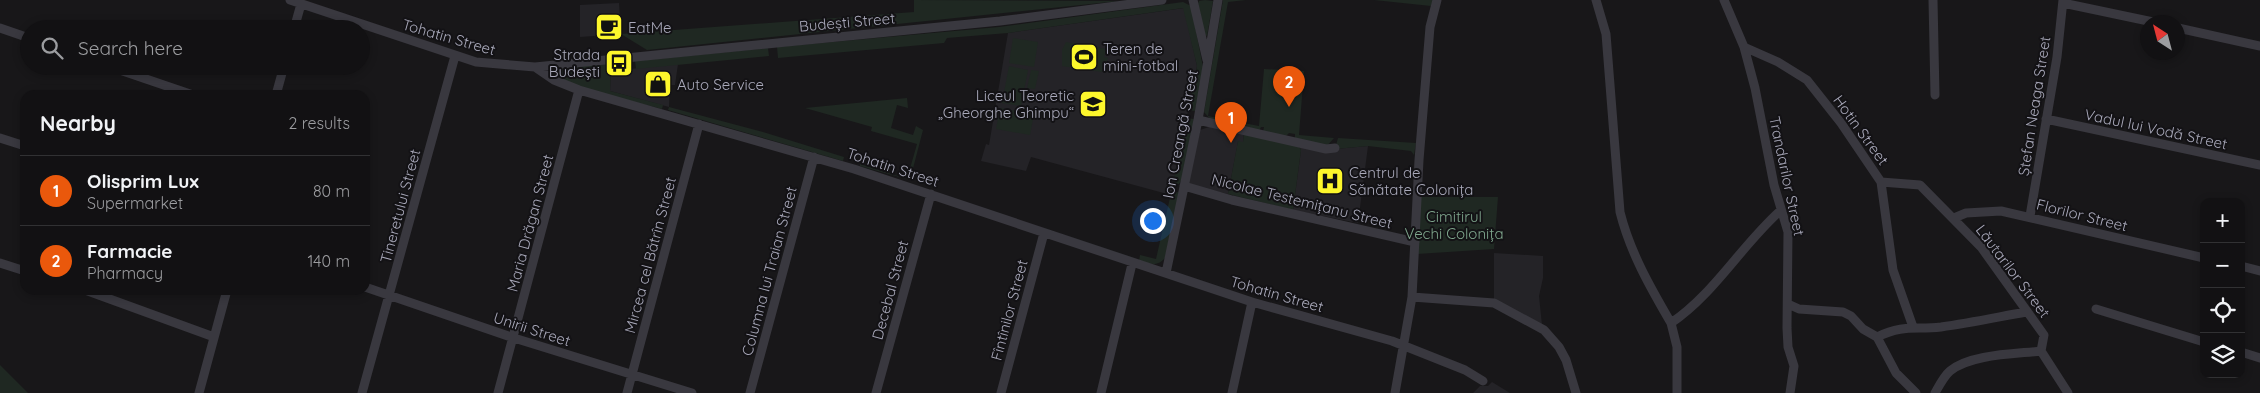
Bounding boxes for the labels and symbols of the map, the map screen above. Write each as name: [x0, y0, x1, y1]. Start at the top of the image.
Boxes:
street label: Budești Street: [798, 8, 896, 36]
cafe icon: EatMe: [594, 12, 624, 42]
street label: Tohatin Street: [400, 15, 498, 59]
north arrow: [2140, 15, 2185, 60]
place label: EatMe: [628, 18, 672, 37]
street label: Ștefan Neaga Street: [2014, 35, 2054, 177]
place label: Teren de mini-fotbal: [1103, 39, 1178, 75]
sports icon: Teren de mini-fotbal: [1069, 42, 1099, 72]
place label: Strada Budești: [549, 45, 600, 81]
bus stop icon: Strada Budești: [604, 48, 634, 78]
pin: 2: [1273, 66, 1305, 107]
street label: Ion Creangă Street: [1158, 68, 1202, 200]
shop icon: Auto Service: [643, 69, 673, 99]
place label: Auto Service: [677, 75, 764, 94]
place label: Liceul Teoretic „Gheorghe Ghimpu“: [938, 86, 1074, 122]
school or university icon: Liceul Teoretic „Gheorghe Ghimpu“: [1078, 89, 1108, 119]
street label: Hotin Street: [1829, 91, 1893, 169]
pin: 1: [1215, 102, 1247, 143]
street label: Vadul lui Vodă Street: [2083, 105, 2229, 153]
street label: Trandarilor Street: [1765, 114, 1809, 238]
street label: Tohatin Street: [844, 143, 942, 191]
street label: Tineretului Street: [376, 147, 424, 265]
street label: Maria Drăgan Street: [503, 152, 557, 294]
place label: Centrul de Sănătate Colonița: [1349, 163, 1473, 199]
hospital icon: Centrul de Sănătate Colonița: [1315, 166, 1345, 196]
street label: Nicolae Testemițanu Street: [1210, 169, 1394, 233]
street label: Mircea cel Bătrîn Street: [620, 175, 680, 335]
street label: Columna lui Traian Street: [737, 184, 801, 358]
street label: Florilor Street: [2035, 195, 2129, 235]
park label: Cimitirul Vechi Colonița: [1405, 207, 1503, 243]
your location: [1140, 208, 1166, 234]
street label: Lăutarilor Street: [1972, 221, 2054, 321]
street label: Decebal Street: [868, 238, 912, 342]
street label: Fîntînilor Street: [986, 257, 1032, 363]
street label: Tohatin Street: [1228, 272, 1326, 316]
street label: Unirii Street: [491, 308, 573, 350]

